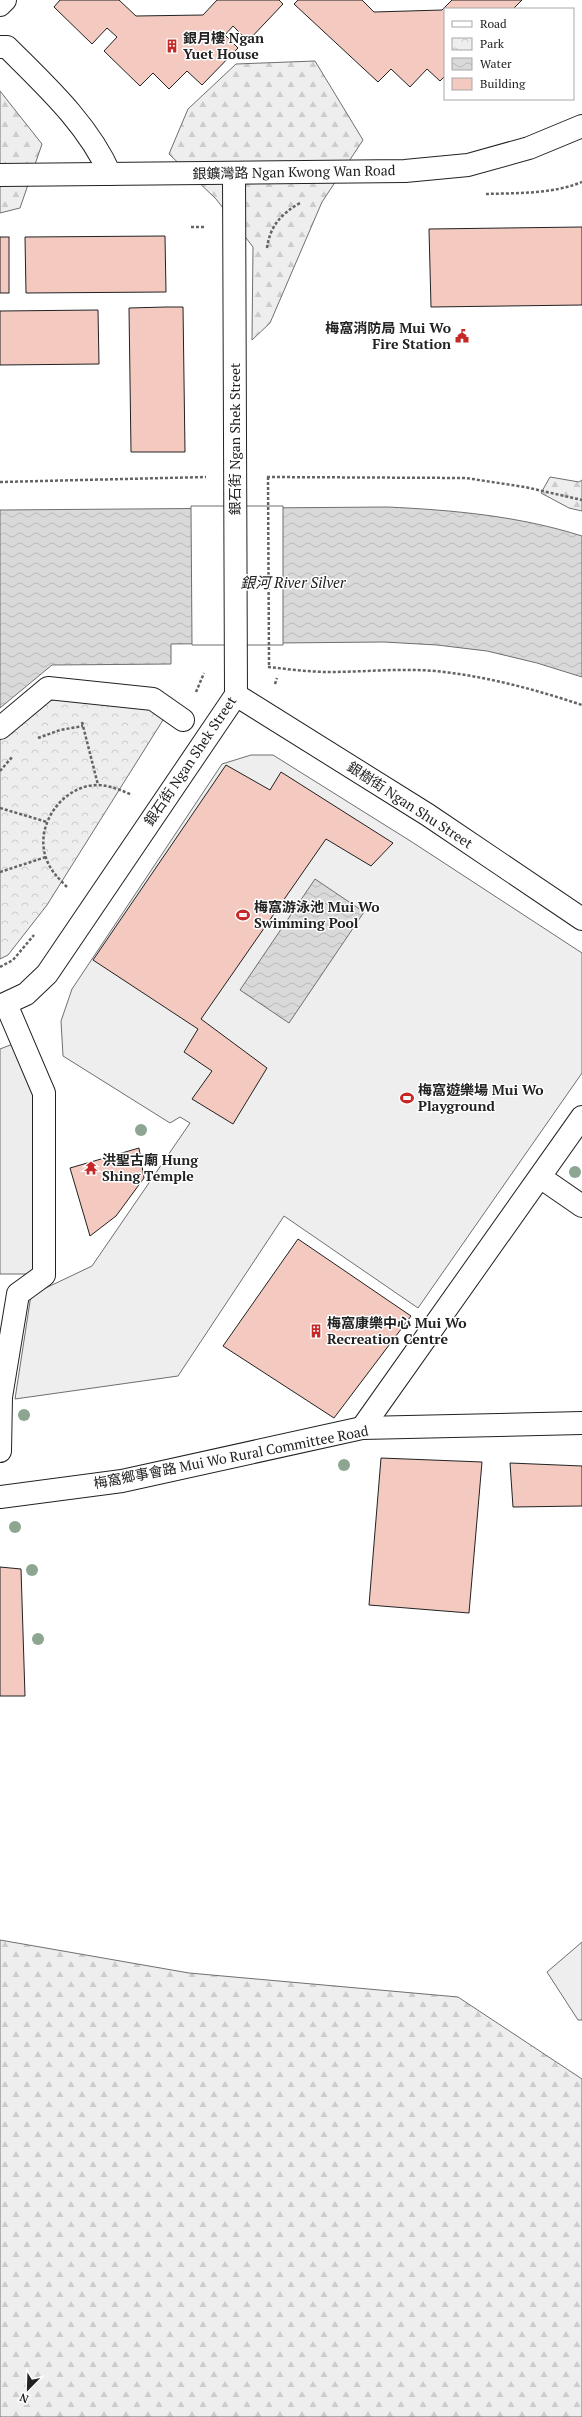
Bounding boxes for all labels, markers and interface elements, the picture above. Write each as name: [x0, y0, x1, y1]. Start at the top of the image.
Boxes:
legend: [444, 8, 574, 100]
text: Road: [480, 16, 507, 31]
place label: 銀月樓 Ngan Yuet House: [183, 28, 264, 63]
text: Park: [480, 36, 505, 51]
building icon: 銀月樓 Ngan Yuet House: [164, 38, 180, 54]
text: Water: [480, 56, 512, 71]
text: Building: [480, 76, 526, 91]
street label: 銀鑛灣路 Ngan Kwong Wan Road: [192, 160, 396, 183]
place label: 梅窩消防局 Mui Wo Fire Station: [325, 318, 451, 353]
public building icon: 梅窩消防局 Mui Wo Fire Station: [454, 328, 470, 344]
street label: 銀石街 Ngan Shek Street: [225, 362, 244, 515]
water label: 銀河 River Silver: [240, 572, 347, 592]
street label: 銀石街 Ngan Shek Street: [139, 692, 241, 829]
street label: 銀樹街 Ngan Shu Street: [344, 757, 477, 853]
place label: 梅窩游泳池 Mui Wo Swimming Pool: [254, 897, 380, 932]
sports icon: 梅窩游泳池 Mui Wo Swimming Pool: [235, 907, 251, 923]
place label: 梅窩遊樂場 Mui Wo Playground: [418, 1080, 544, 1115]
sports icon: 梅窩遊樂場 Mui Wo Playground: [399, 1090, 415, 1106]
place label: 洪聖古廟 Hung Shing Temple: [102, 1150, 199, 1185]
temple icon: 洪聖古廟 Hung Shing Temple: [83, 1160, 99, 1176]
place label: 梅窩康樂中心 Mui Wo Recreation Centre: [327, 1313, 467, 1348]
building icon: 梅窩康樂中心 Mui Wo Recreation Centre: [308, 1323, 324, 1339]
street label: 梅窩鄉事會路 Mui Wo Rural Committee Road: [92, 1420, 370, 1492]
north arrow: [8, 2369, 48, 2409]
text: N: [17, 2390, 31, 2406]

